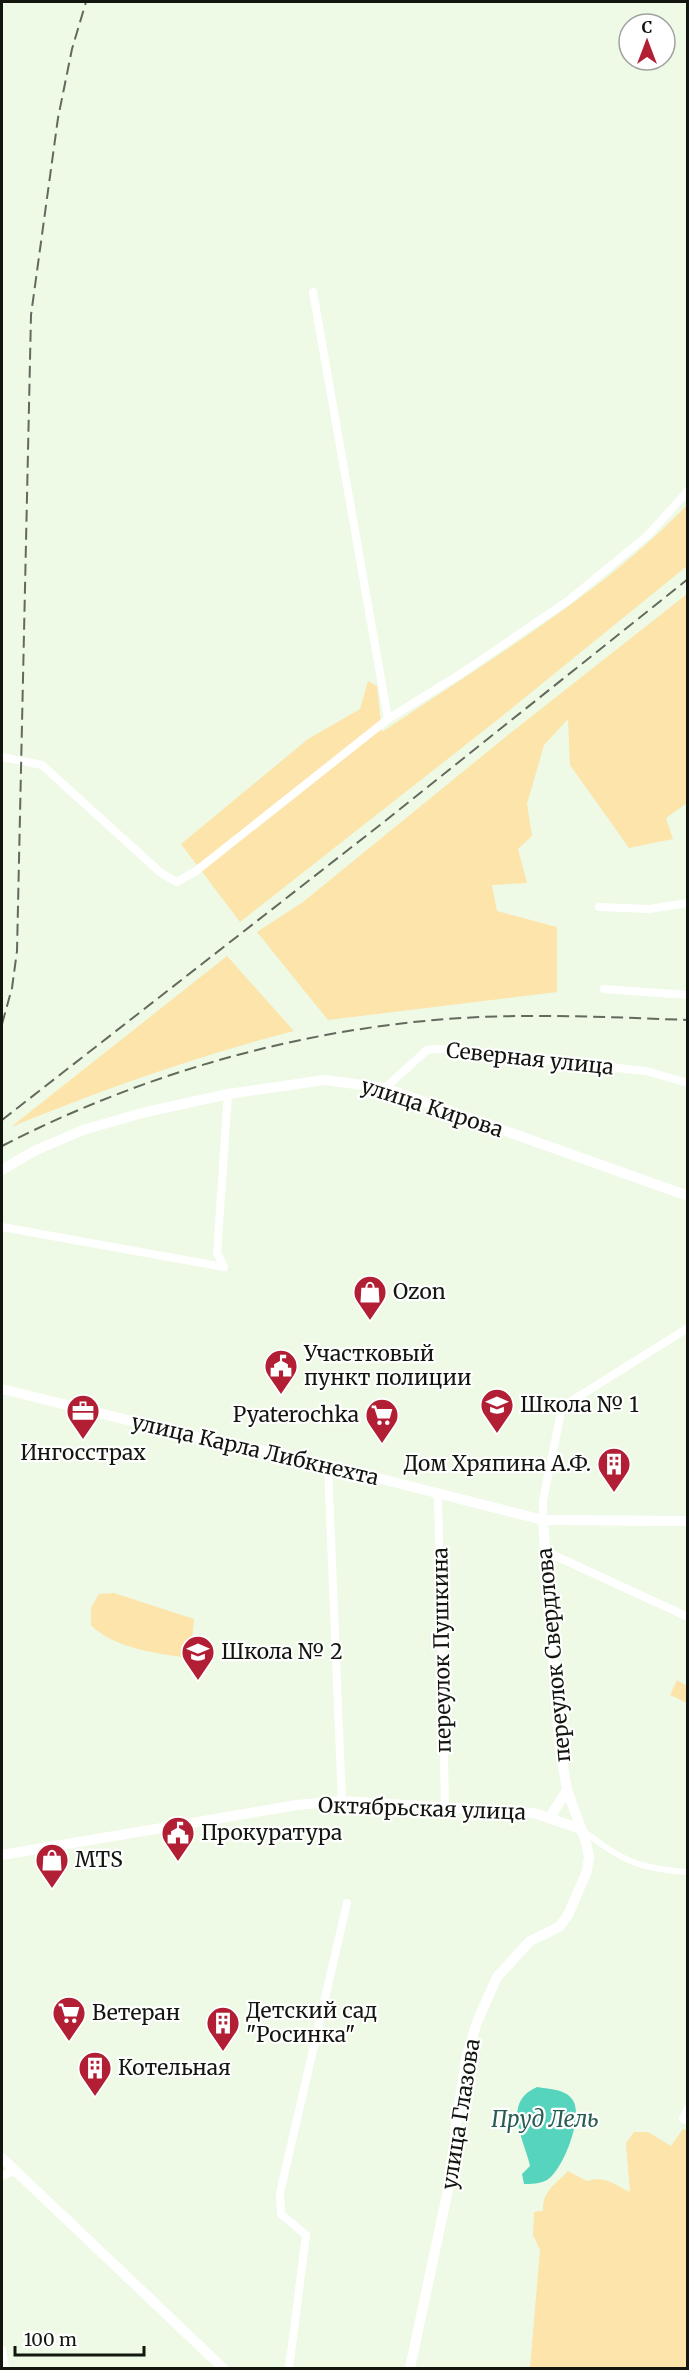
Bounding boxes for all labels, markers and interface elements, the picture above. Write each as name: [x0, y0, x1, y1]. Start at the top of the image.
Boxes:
north arrow: [617, 12, 677, 72]
text: С: [642, 17, 652, 37]
street label: Северная улица: [445, 1036, 615, 1081]
street label: улица Кирова: [358, 1072, 507, 1143]
shop icon: Ozon: [352, 1274, 388, 1321]
place label: Ozon: [393, 1278, 446, 1305]
place label: Участковый пункт полиции: [303, 1340, 472, 1391]
public building icon: Участковый пункт полиции: [263, 1348, 299, 1395]
school or university icon: Школа № 1: [479, 1387, 515, 1434]
place label: Школа № 1: [520, 1391, 639, 1418]
office icon: Ингосстрах: [65, 1393, 101, 1440]
supermarket icon: Pyaterochka: [364, 1397, 400, 1444]
place label: Pyaterochka: [233, 1401, 359, 1428]
street label: улица Карла Либкнехта: [129, 1408, 381, 1491]
place label: Ингосстрах: [20, 1439, 146, 1466]
building icon: Дом Хряпина А.Ф.: [596, 1446, 632, 1493]
place label: Дом Хряпина А.Ф.: [403, 1450, 591, 1477]
street label: переулок Пушкина: [426, 1547, 457, 1753]
street label: переулок Свердлова: [531, 1547, 576, 1763]
school or university icon: Школа № 2: [180, 1634, 216, 1681]
place label: Школа № 2: [221, 1638, 343, 1665]
street label: Октябрьская улица: [318, 1791, 526, 1826]
public building icon: Прокуратура: [160, 1815, 196, 1862]
place label: Прокуратура: [201, 1819, 342, 1846]
shop icon: MTS: [34, 1842, 70, 1889]
place label: MTS: [75, 1846, 123, 1873]
supermarket icon: Ветеран: [51, 1995, 87, 2042]
place label: Детский сад "Росинка": [246, 1997, 377, 2048]
place label: Ветеран: [92, 1999, 180, 2026]
building icon: Детский сад "Росинка": [205, 2005, 241, 2052]
street label: улица Глазова: [435, 2036, 486, 2191]
building icon: Котельная: [77, 2050, 113, 2097]
place label: Котельная: [118, 2054, 231, 2081]
water label: Пруд Лель: [491, 2105, 599, 2133]
scale bar: [15, 2319, 144, 2357]
text: 100 m: [24, 2328, 77, 2351]

